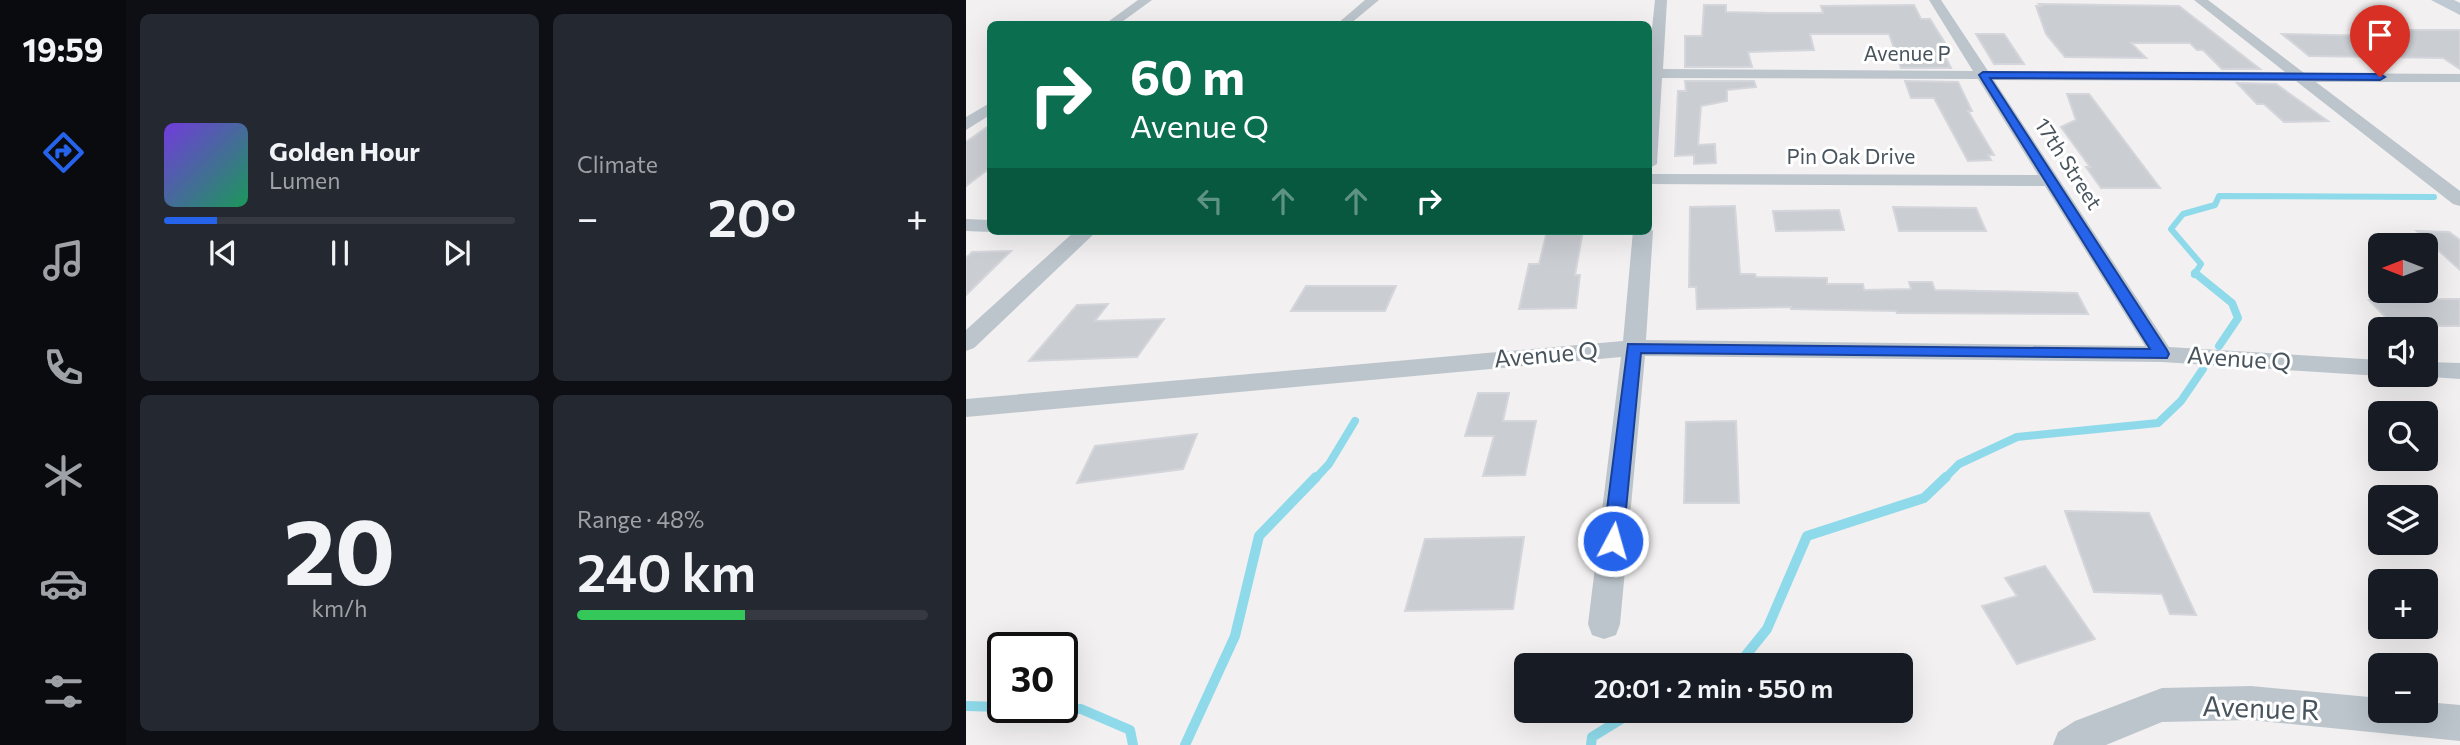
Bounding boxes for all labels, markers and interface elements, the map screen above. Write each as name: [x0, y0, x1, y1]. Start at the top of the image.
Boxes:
pin: [2350, 5, 2410, 77]
icon: arrive: [2361, 16, 2399, 54]
text: 19:59: [22, 29, 104, 69]
street label: Avenue P: [1863, 40, 1951, 65]
text: 60 m: [1130, 45, 1245, 105]
icon: right: [1015, 49, 1106, 140]
text: Avenue Q: [1130, 105, 1269, 145]
street label: 17th Street: [2030, 113, 2108, 214]
icon: directions: [39, 128, 88, 177]
text: Golden Hour: [269, 135, 420, 166]
street label: Pin Oak Drive: [1787, 143, 1915, 168]
text: Climate: [577, 150, 658, 178]
text: Lumen: [269, 166, 340, 194]
icon: left: [1191, 182, 1229, 220]
icon: ahead: [1264, 182, 1302, 220]
icon: ahead: [1337, 182, 1375, 220]
icon: right: [1410, 182, 1448, 220]
text: 20°: [708, 184, 797, 248]
text: −: [577, 193, 599, 240]
text: +: [906, 193, 928, 240]
north arrow: [2368, 233, 2438, 303]
map controls: [2368, 233, 2438, 723]
icon: previous: [204, 234, 242, 272]
icon: pause: [321, 234, 359, 272]
icon: next: [438, 234, 476, 272]
icon: music: [39, 236, 88, 285]
button: sound: [2368, 317, 2438, 387]
street label: Avenue Q: [1493, 335, 1599, 372]
street label: Avenue Q: [2186, 339, 2292, 376]
icon: phone: [39, 343, 88, 392]
button: search: [2368, 401, 2438, 471]
icon: climate: [39, 451, 88, 500]
button: layers: [2368, 485, 2438, 555]
text: 20: [284, 492, 395, 604]
position arrow: [1576, 504, 1650, 578]
text: Range · 48%: [577, 505, 704, 533]
text: 240 km: [577, 539, 756, 603]
icon: car: [39, 559, 88, 608]
button: +: [2368, 569, 2438, 639]
text: km/h: [312, 594, 367, 622]
speed limit sign: 30: [987, 632, 1078, 723]
button: −: [2368, 653, 2438, 723]
icon: filters: [39, 667, 88, 716]
text: 20:01 · 2 min · 550 m: [1594, 672, 1833, 703]
street label: Avenue R: [2202, 688, 2320, 726]

